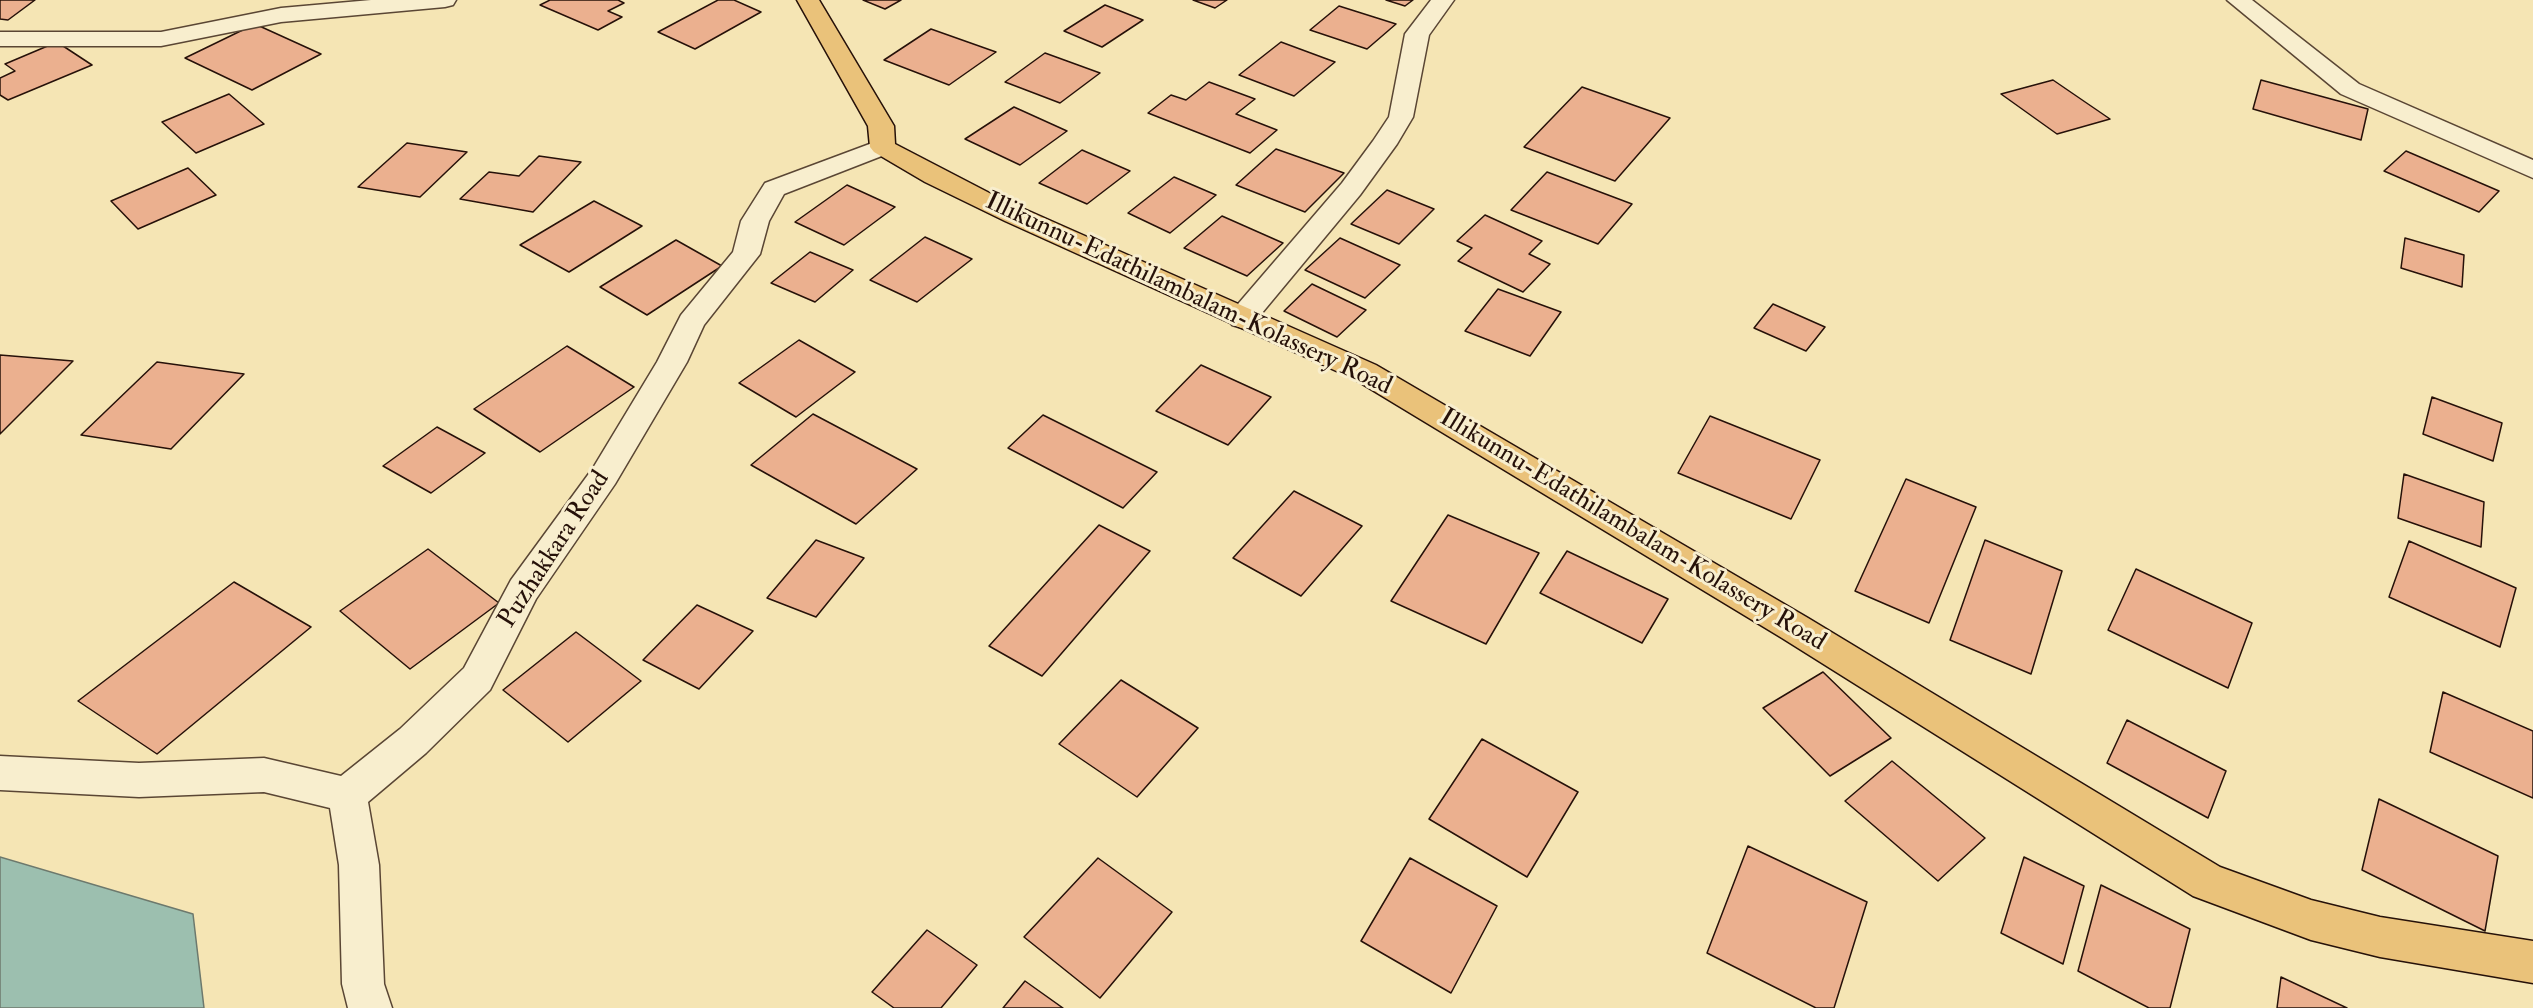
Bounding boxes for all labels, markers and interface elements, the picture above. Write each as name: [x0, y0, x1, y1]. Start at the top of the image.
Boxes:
street label: Illikunnu-Edathilambalam-Kolassery Road: [980, 187, 1396, 403]
street label: Illikunnu-Edathilambalam-Kolassery Road: [1433, 403, 1831, 659]
street label: Puzhakkara Road: [493, 466, 617, 634]

